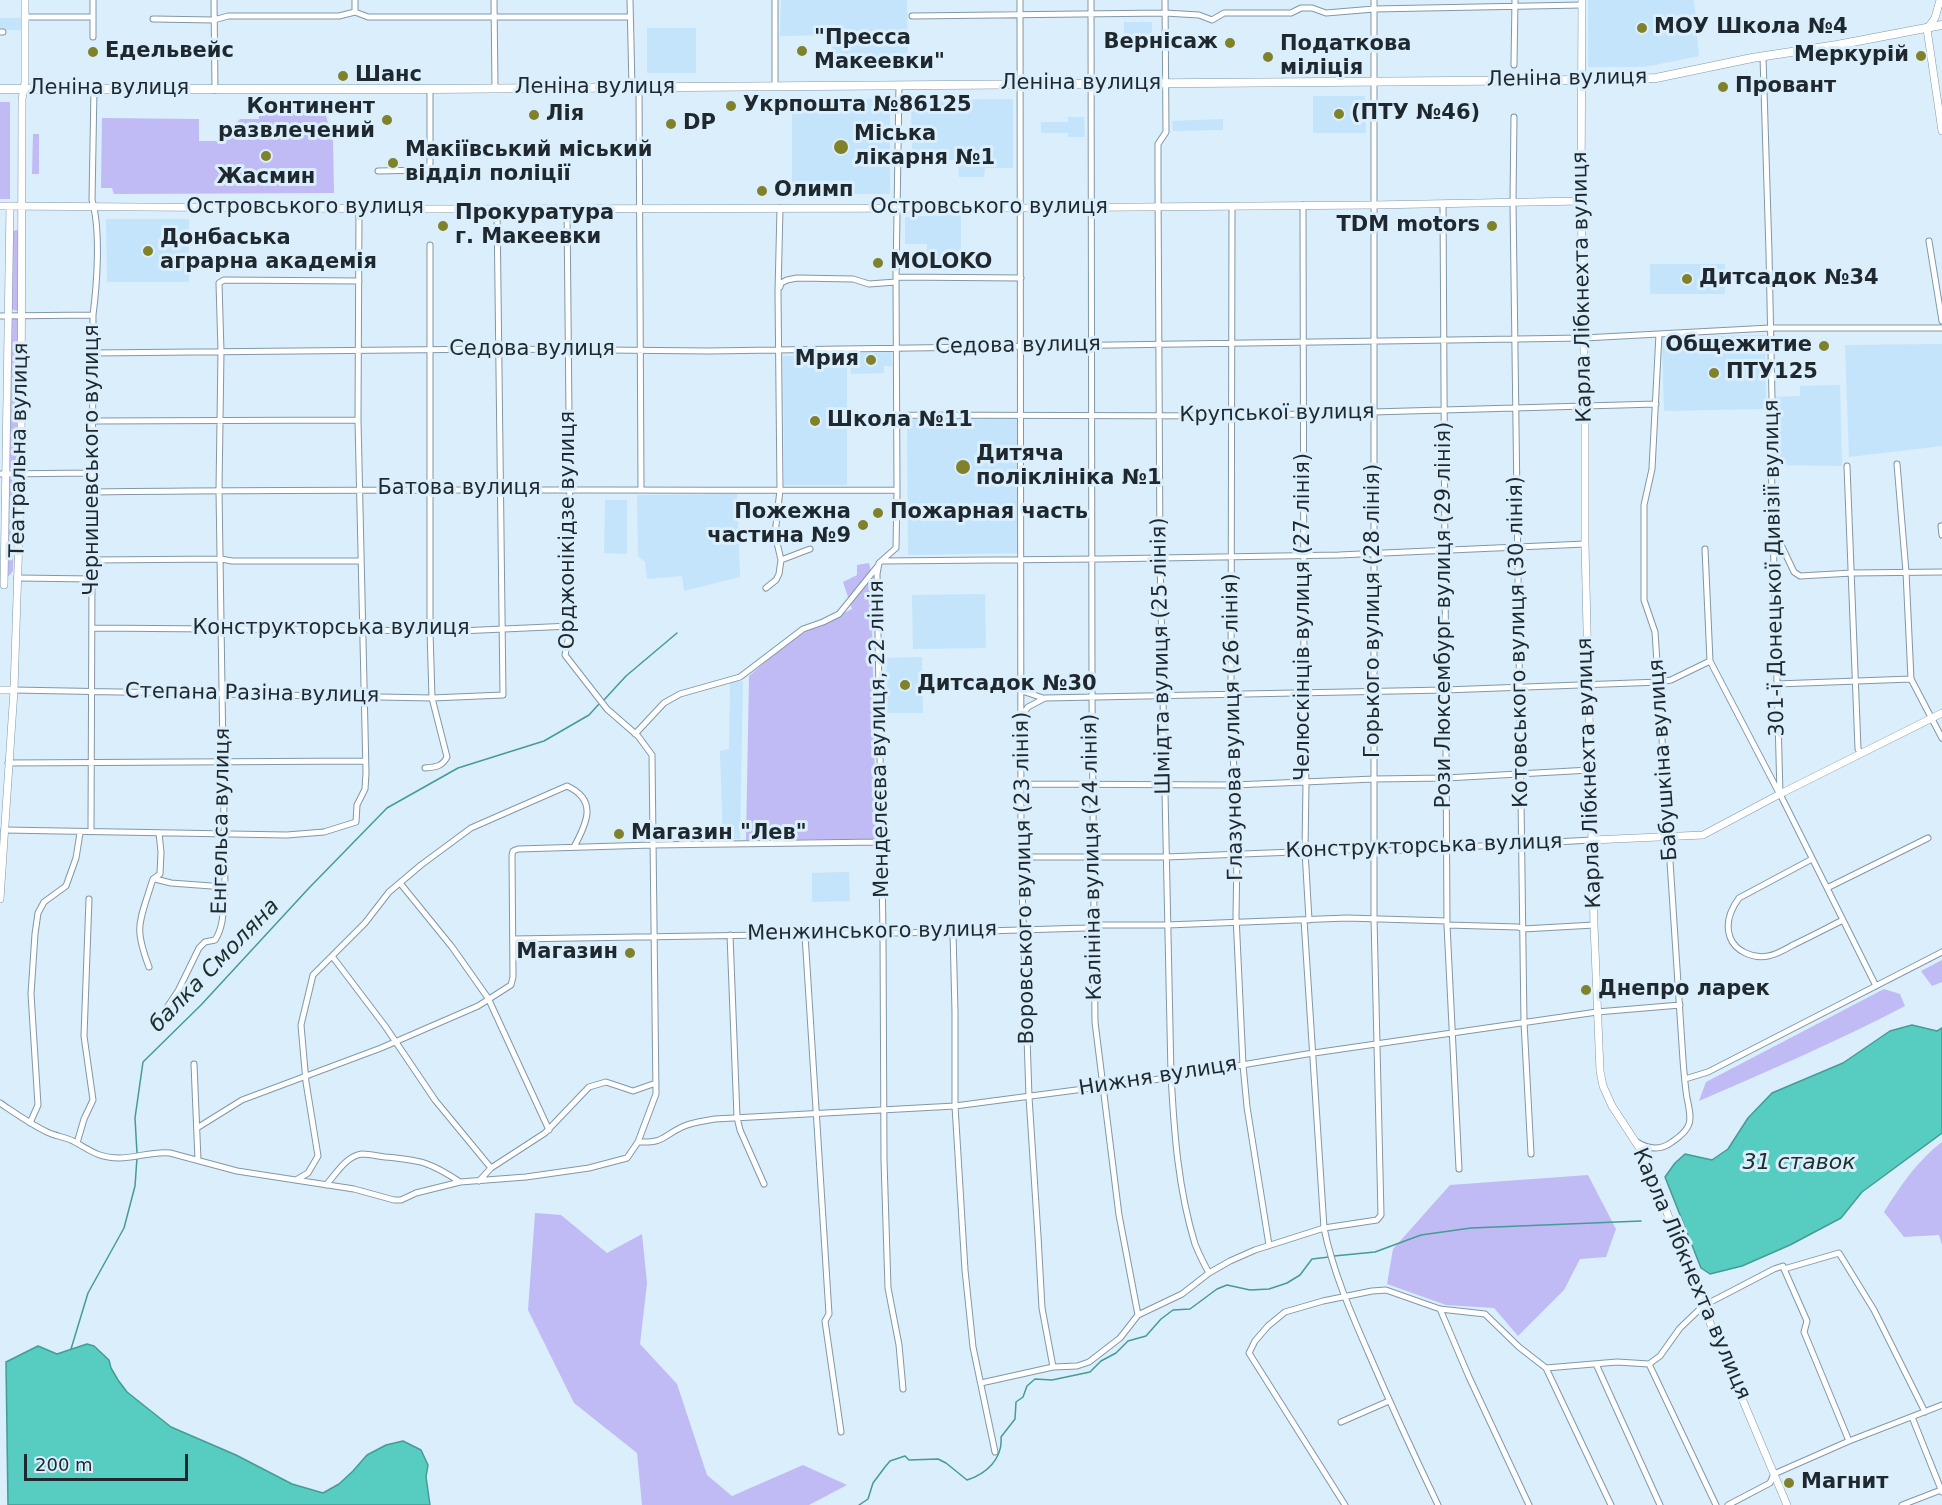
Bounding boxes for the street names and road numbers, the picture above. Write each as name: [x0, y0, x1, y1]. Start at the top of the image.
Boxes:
street label: Леніна вулиця: [1487, 65, 1647, 93]
street label: Леніна вулиця: [1001, 71, 1161, 97]
street label: Леніна вулиця: [515, 75, 675, 101]
street label: Леніна вулиця: [29, 76, 189, 102]
street label: Карла Лібкнехта вулиця: [1568, 151, 1598, 423]
street label: Островського вулиця: [186, 195, 424, 221]
street label: Островського вулиця: [870, 195, 1108, 221]
street label: Чернишевського вулиця: [80, 324, 106, 596]
street label: Седова вулиця: [935, 332, 1101, 360]
street label: Седова вулиця: [449, 337, 615, 363]
street label: Театральна вулиця: [6, 342, 34, 558]
street label: 301-ї Донецької Дивізії вулиця: [1759, 399, 1791, 737]
street label: Крупської вулиця: [1179, 400, 1375, 428]
street label: Орджонікідзе вулиця: [556, 411, 582, 649]
street label: Рози Люксембург вулиця (29 лiнiя): [1432, 422, 1458, 808]
street label: Челюскінців вулиця (27 лiнiя): [1291, 453, 1317, 781]
street label: Горького вулиця (28 лiнiя): [1361, 464, 1387, 758]
street label: Батова вулиця: [377, 476, 541, 502]
street label: Котовського вулиця (30 лiнiя): [1504, 476, 1534, 808]
street label: Шмідта вулиця (25 лiнiя): [1147, 517, 1177, 795]
street label: Глазунова вулиця (26 лiнiя): [1219, 573, 1249, 881]
street label: Менделєєва вулиця, 22 лінія: [865, 580, 895, 898]
street label: Конструкторська вулиця: [192, 616, 470, 642]
street label: Карла Лібкнехта вулиця: [1573, 637, 1607, 909]
street label: Бабушкіна вулиця: [1644, 658, 1684, 862]
street label: Степана Разіна вулиця: [125, 679, 379, 709]
street label: Воровського вулиця (23 лiнiя): [1010, 712, 1040, 1044]
street label: Калініна вулиця (24 лiнiя): [1078, 714, 1108, 1000]
street label: Енгельса вулиця: [208, 727, 236, 915]
street label: Конструкторська вулиця: [1285, 830, 1563, 864]
street label: Менжинського вулиця: [747, 917, 997, 947]
street label: Нижня вулиця: [1077, 1052, 1239, 1102]
street label: Карла Лібкнехта вулиця: [1626, 1144, 1756, 1404]

